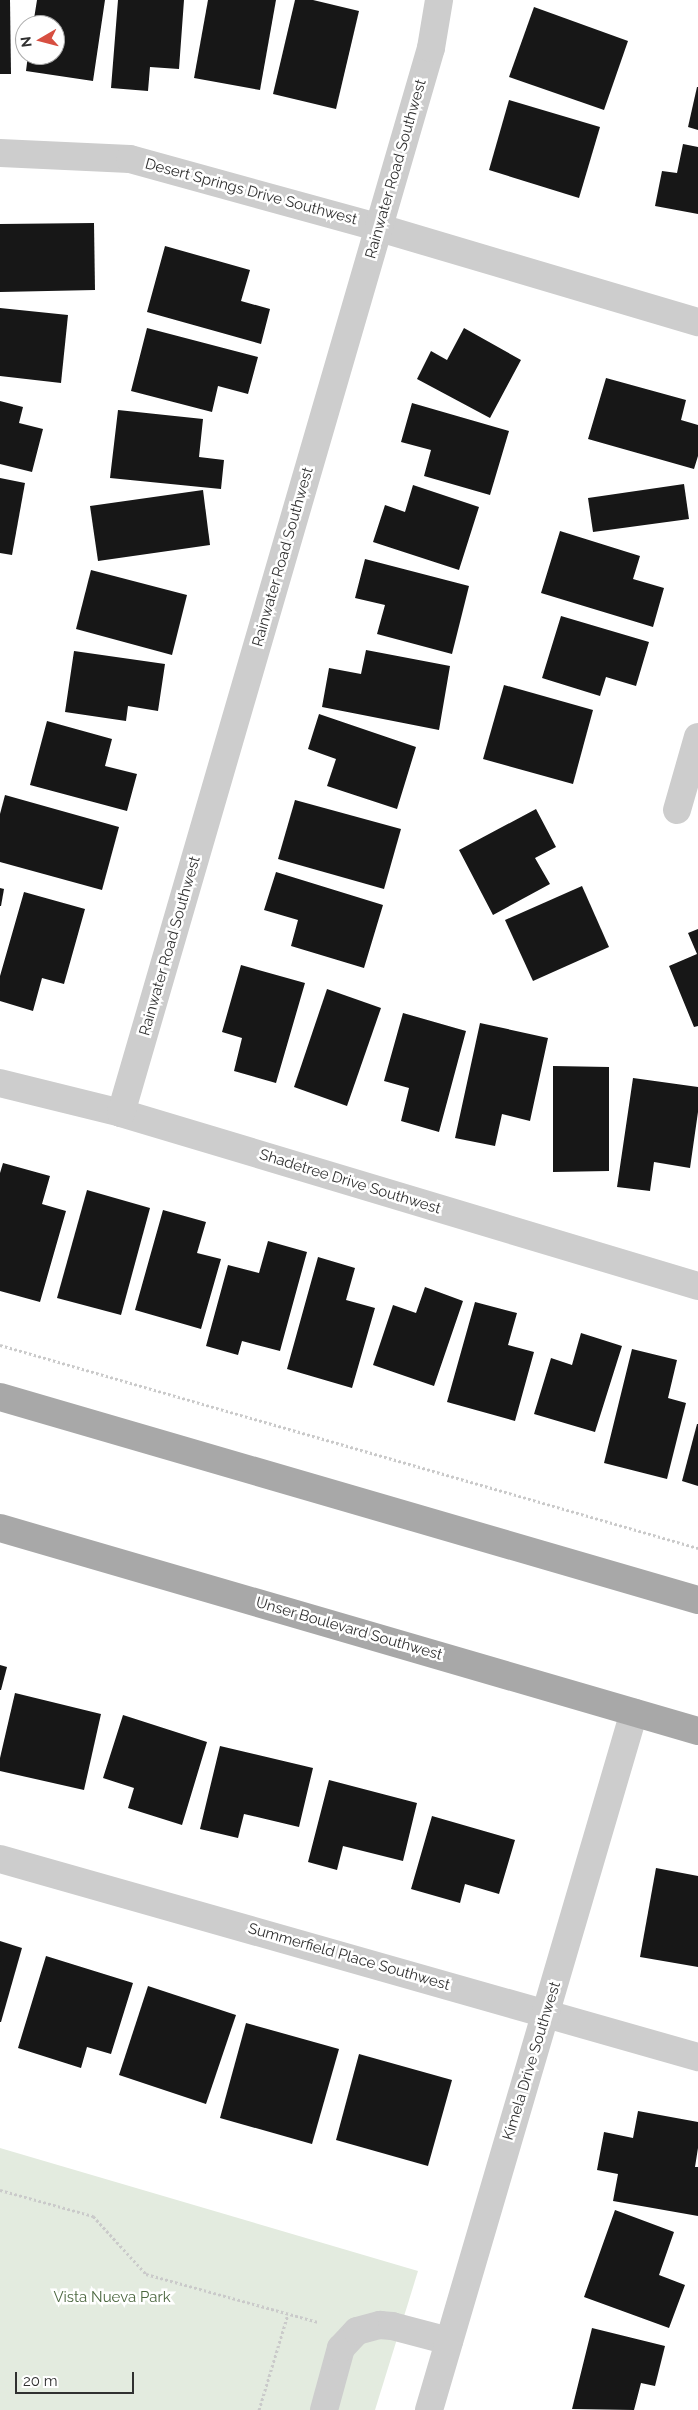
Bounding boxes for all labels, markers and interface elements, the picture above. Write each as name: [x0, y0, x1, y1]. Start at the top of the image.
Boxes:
north arrow: [15, 15, 65, 65]
text: N: [17, 36, 35, 48]
street label: Rainwater Road Southwest: [362, 77, 430, 261]
street label: Desert Springs Drive Southwest: [143, 155, 359, 229]
street label: Rainwater Road Southwest: [249, 465, 317, 649]
street label: Rainwater Road Southwest: [136, 854, 204, 1038]
street label: Shadetree Drive Southwest: [257, 1146, 443, 1218]
street label: Unser Boulevard Southwest: [254, 1594, 444, 1664]
street label: Summerfield Place Southwest: [246, 1920, 452, 1994]
street label: Kimela Drive Southwest: [499, 1980, 565, 2142]
park label: Vista Nueva Park: [53, 2289, 171, 2307]
scale bar: [18, 2362, 136, 2394]
text: 20 m: [23, 2372, 58, 2390]

